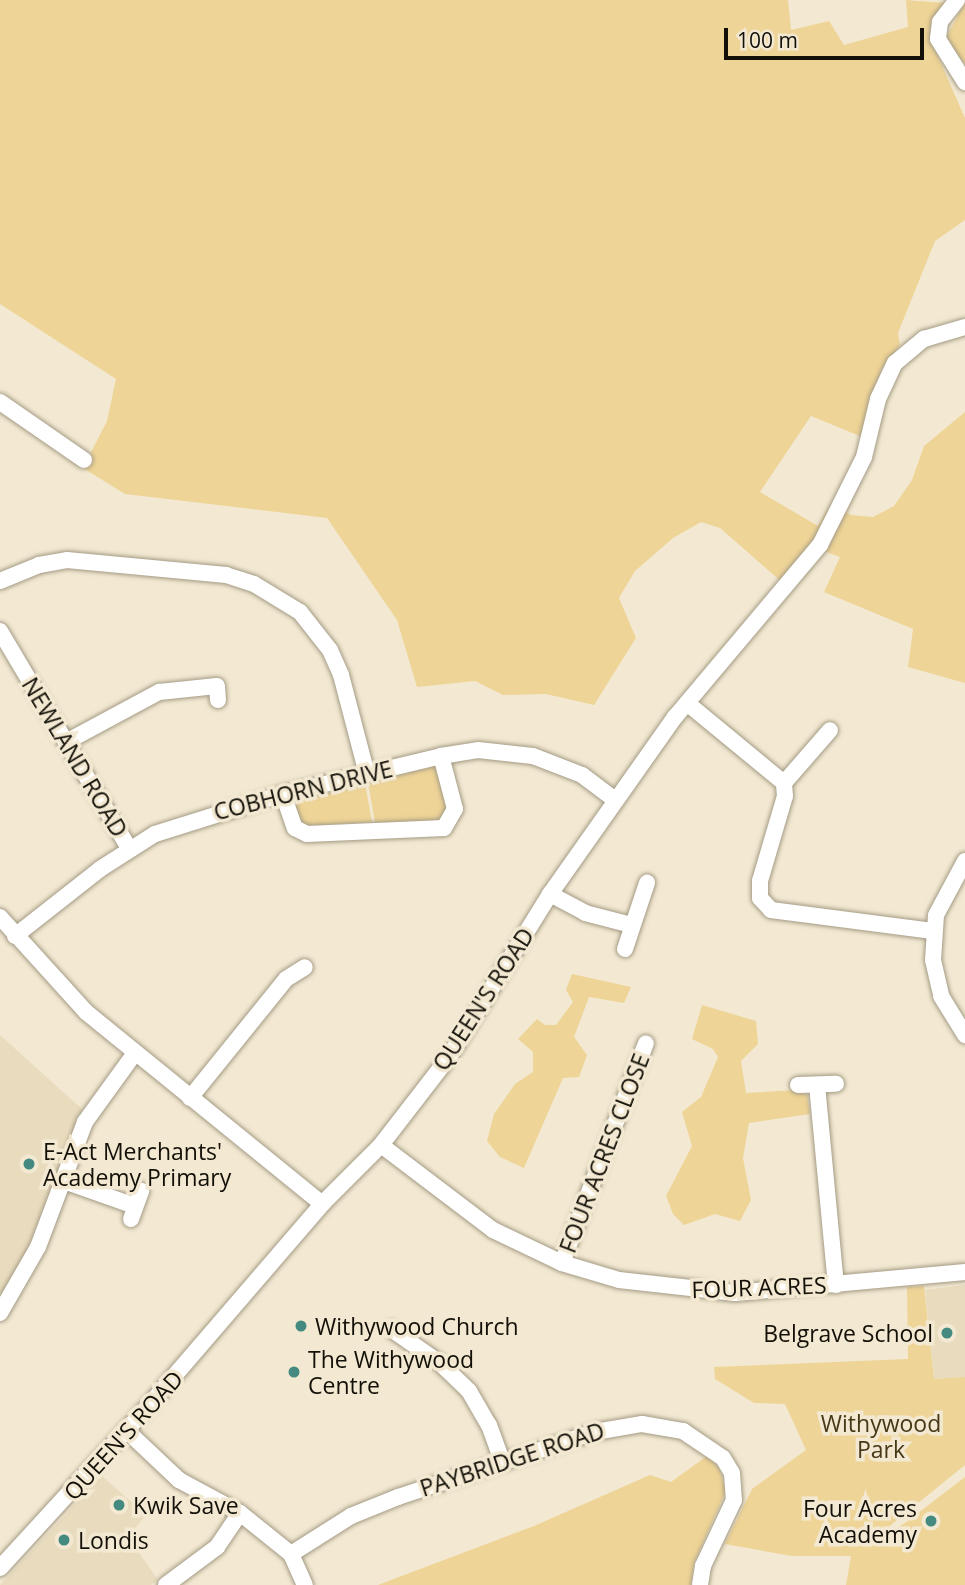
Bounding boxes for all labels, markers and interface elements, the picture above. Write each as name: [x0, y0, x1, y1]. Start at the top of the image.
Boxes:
scale bar: [727, 14, 926, 58]
text: 100 m: [737, 26, 798, 54]
street label: NEWLAND ROAD: [17, 672, 133, 842]
street label: COBHORN DRIVE: [211, 754, 395, 826]
street label: QUEEN'S ROAD: [427, 923, 539, 1075]
street label: FOUR ACRES CLOSE: [553, 1050, 655, 1256]
place label: E-Act Merchants' Academy Primary: [43, 1137, 231, 1191]
marker: E-Act Merchants' Academy Primary: [21, 1156, 37, 1172]
street label: FOUR ACRES: [691, 1271, 827, 1303]
place label: Withywood Church: [315, 1312, 519, 1340]
marker: Withywood Church: [293, 1318, 309, 1334]
place label: Belgrave School: [763, 1319, 933, 1347]
marker: Belgrave School: [939, 1325, 955, 1341]
place label: The Withywood Centre: [308, 1345, 474, 1399]
marker: The Withywood Centre: [286, 1364, 302, 1380]
street label: QUEEN'S ROAD: [58, 1365, 188, 1505]
park label: Withywood Park: [821, 1409, 941, 1463]
street label: PAYBRIDGE ROAD: [416, 1416, 608, 1502]
place label: Kwik Save: [133, 1491, 239, 1519]
place label: Four Acres Academy: [803, 1494, 917, 1548]
marker: Kwik Save: [111, 1497, 127, 1513]
marker: Four Acres Academy: [923, 1513, 939, 1529]
place label: Londis: [78, 1526, 149, 1554]
marker: Londis: [56, 1532, 72, 1548]

